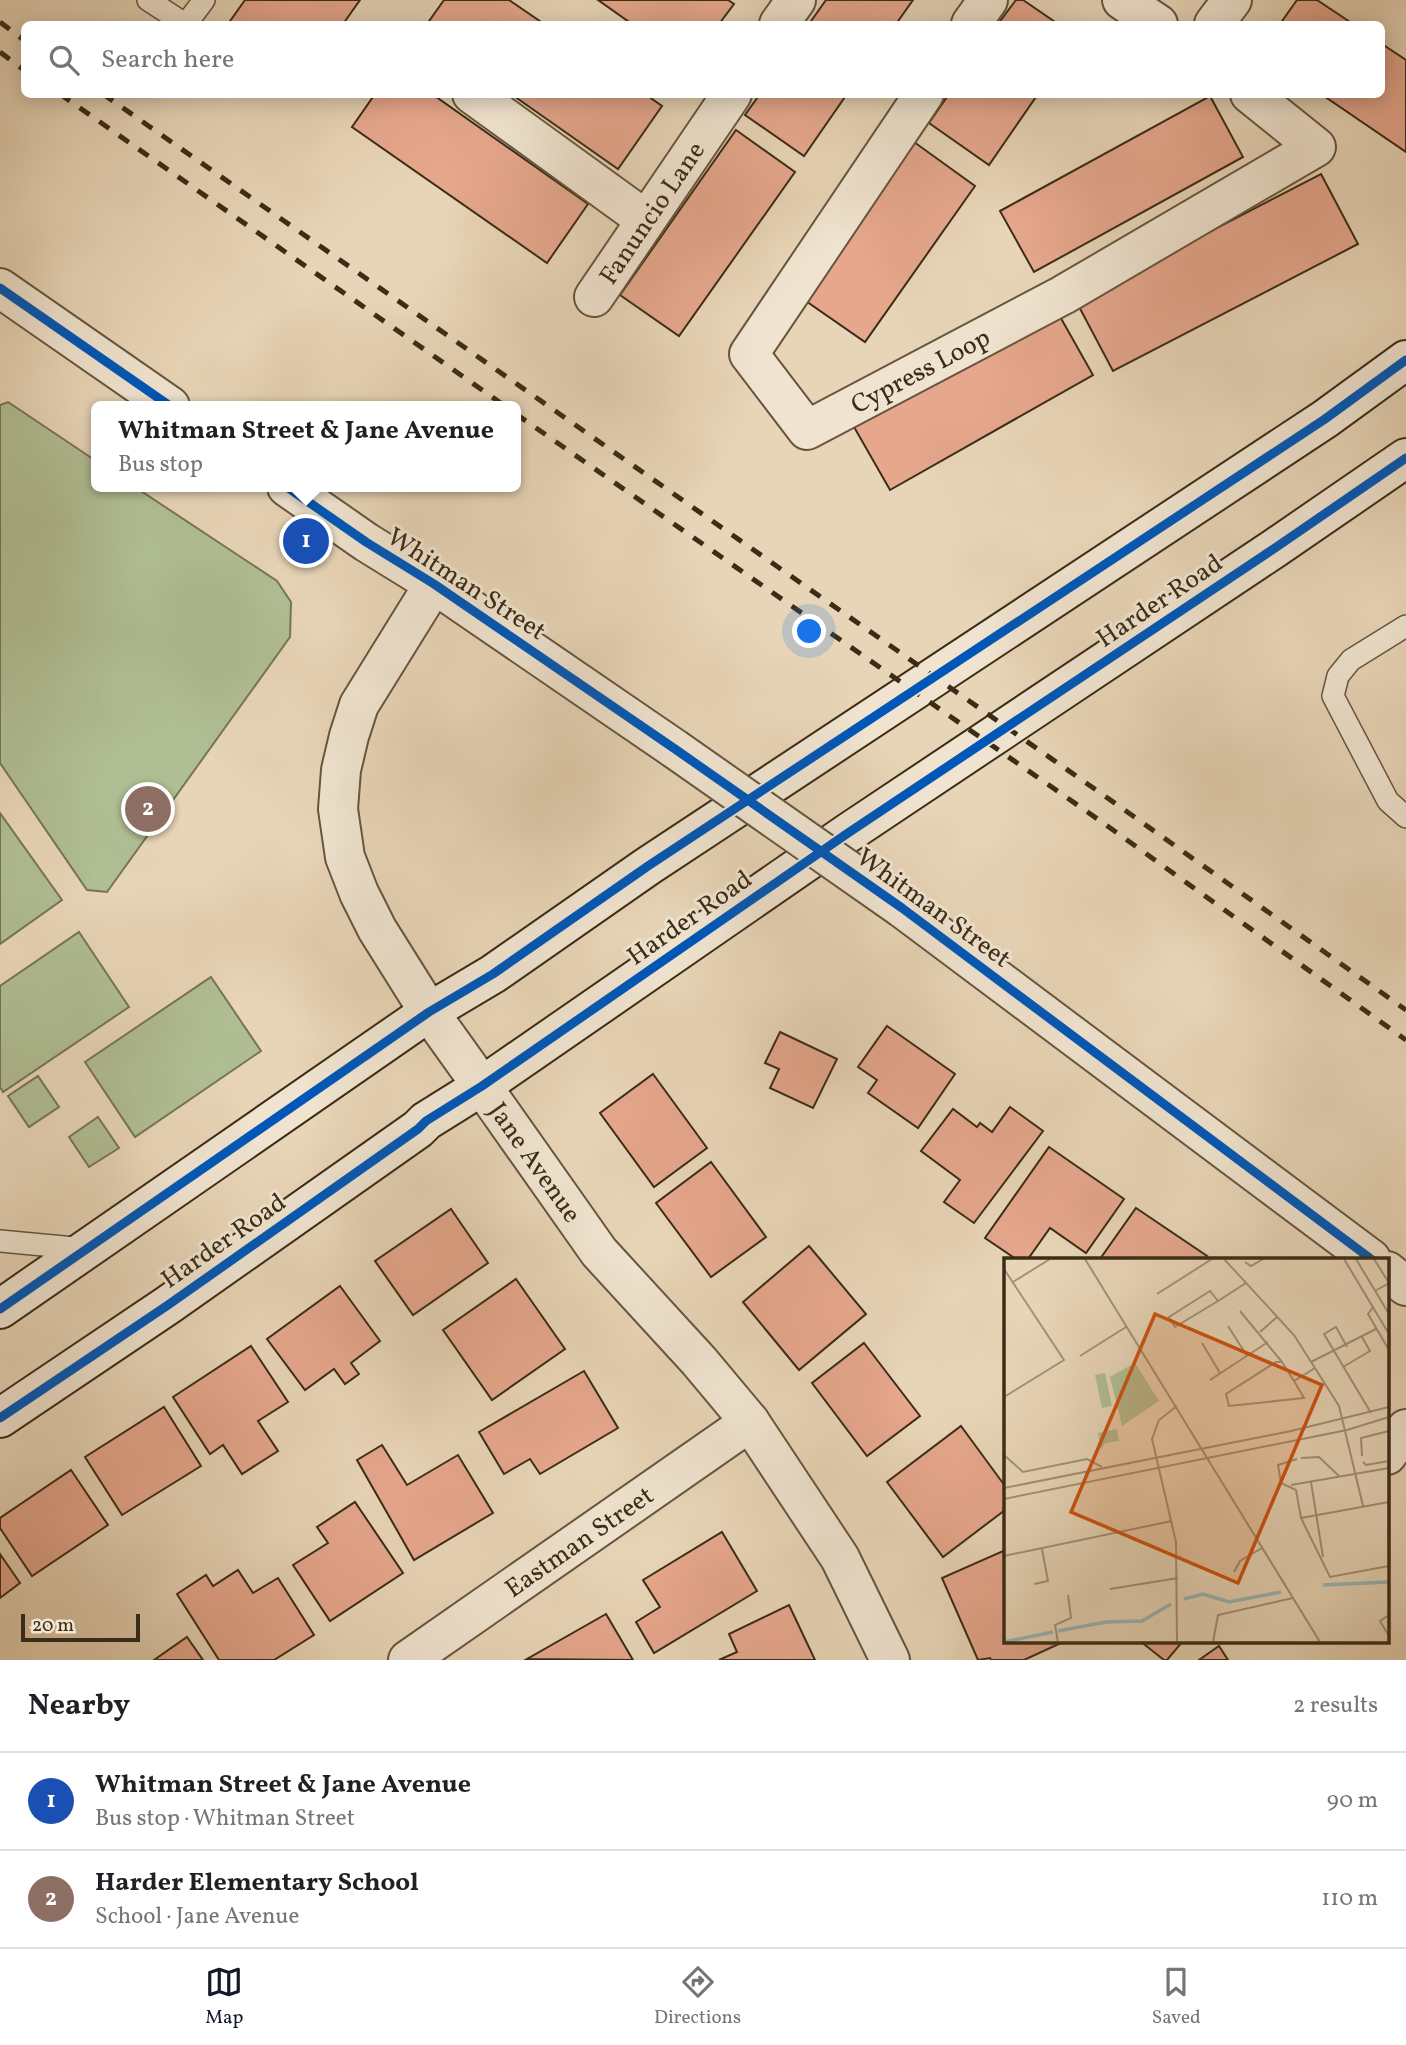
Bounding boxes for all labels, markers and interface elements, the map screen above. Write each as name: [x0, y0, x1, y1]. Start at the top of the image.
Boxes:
search box: [21, 21, 1385, 98]
icon: search: [45, 41, 83, 79]
text: Search here: [101, 42, 234, 78]
street label: Fanuncio Lane: [591, 135, 715, 292]
street label: Cypress Loop: [845, 321, 997, 424]
popup: [91, 401, 521, 492]
text: Whitman Street & Jane Avenue: [118, 413, 494, 449]
text: Bus stop: [118, 449, 203, 481]
pin: 1: [283, 515, 329, 567]
street label: Whitman Street: [379, 520, 552, 650]
street label: Harder Road: [1090, 546, 1230, 657]
your location: [792, 614, 826, 648]
pin: 2: [125, 783, 171, 835]
street label: Whitman Street: [848, 840, 1017, 977]
street label: Harder Road: [620, 862, 760, 975]
street label: Jane Avenue: [479, 1096, 589, 1231]
street label: Harder Road: [154, 1185, 294, 1298]
inset map: [1004, 1258, 1388, 1643]
street label: Eastman Street: [498, 1478, 661, 1607]
scale bar: [21, 1611, 140, 1643]
text: 20 m: [32, 1613, 74, 1639]
text: Nearby: [28, 1685, 130, 1727]
text: 2 results: [1293, 1690, 1378, 1722]
text: Whitman Street & Jane Avenue: [95, 1767, 471, 1803]
text: 1: [46, 1785, 56, 1817]
text: 90 m: [1327, 1785, 1378, 1817]
text: Bus stop · Whitman Street: [95, 1803, 355, 1835]
text: Harder Elementary School: [95, 1865, 419, 1901]
text: 2: [45, 1883, 57, 1915]
text: 110 m: [1321, 1883, 1378, 1915]
text: School · Jane Avenue: [95, 1901, 299, 1933]
tab: Map: [205, 1963, 243, 2031]
tab: Directions: [654, 1963, 741, 2031]
tab: Saved: [1152, 1963, 1201, 2031]

